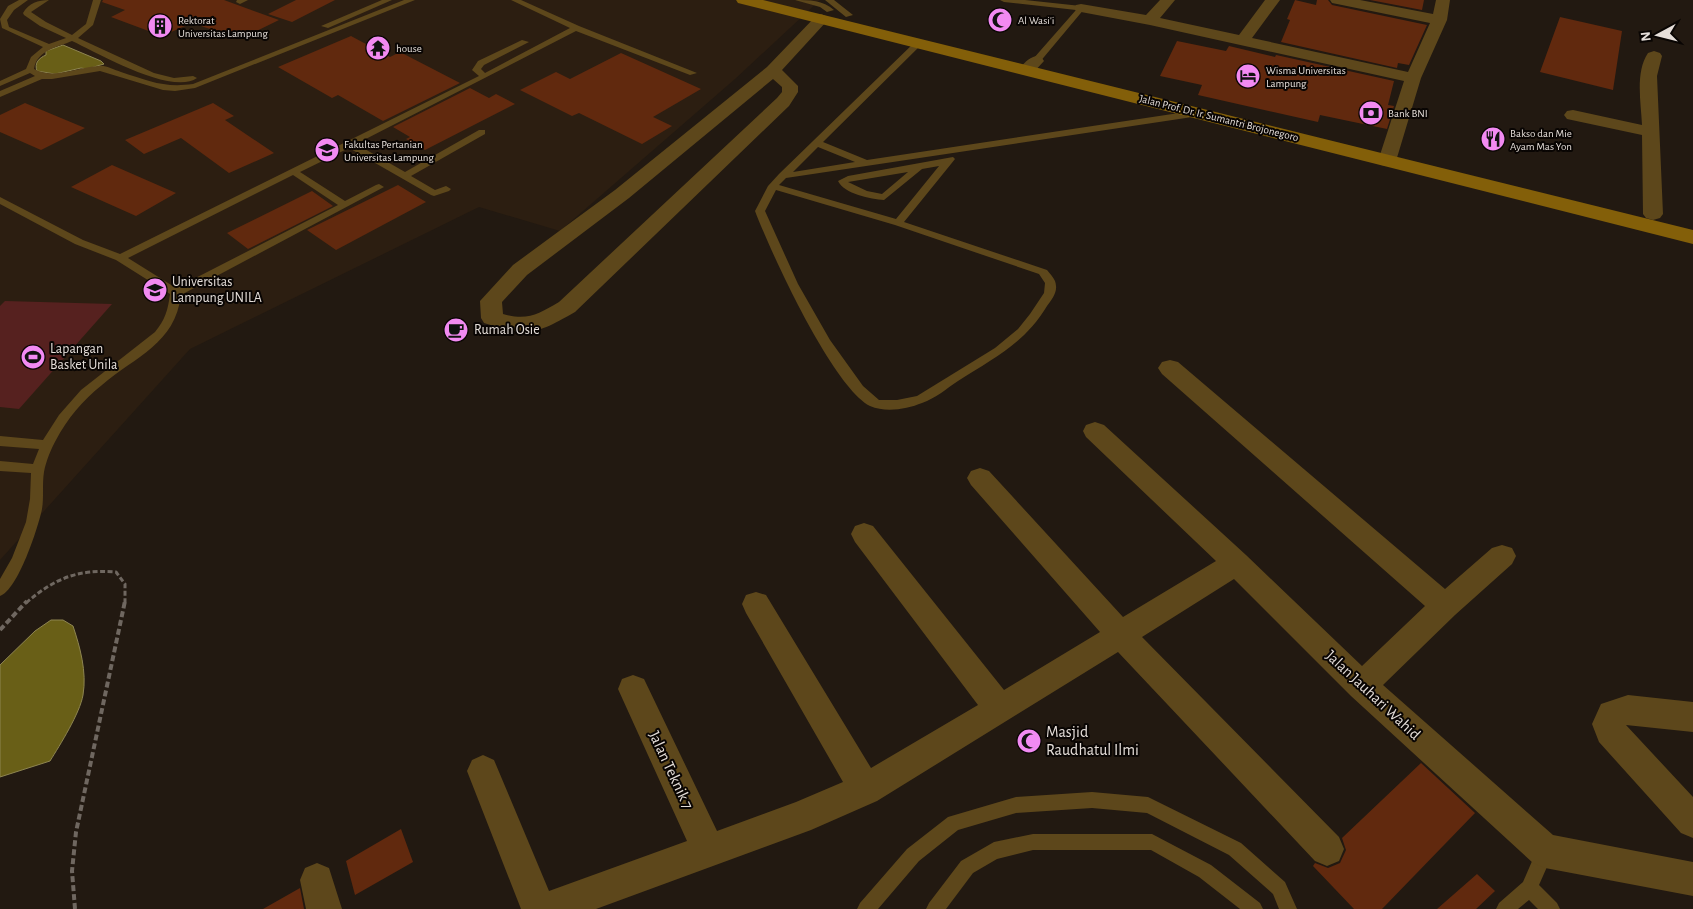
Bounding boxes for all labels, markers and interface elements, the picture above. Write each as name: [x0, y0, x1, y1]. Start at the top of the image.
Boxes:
mosque icon: Al Wasi'i: [987, 7, 1013, 33]
north arrow: [1633, 10, 1683, 60]
building icon: Rektorat Universitas Lampung: [147, 13, 173, 39]
place label: Rektorat Universitas Lampung: [178, 15, 268, 39]
place label: Al Wasi'i: [1018, 15, 1054, 26]
text: N: [1639, 31, 1654, 42]
temple icon: house: [365, 35, 391, 61]
place label: house: [396, 43, 422, 54]
hotel icon: Wisma Universitas Lampung: [1235, 63, 1261, 89]
place label: Wisma Universitas Lampung: [1266, 65, 1346, 89]
street label: Jalan Prof. Dr. Ir. Sumantri Brojonegoro: [1138, 93, 1300, 143]
bank icon: Bank BNI: [1358, 100, 1384, 126]
place label: Bank BNI: [1388, 108, 1428, 119]
restaurant icon: Bakso dan Mie Ayam Mas Yon: [1480, 126, 1506, 152]
place label: Bakso dan Mie Ayam Mas Yon: [1510, 128, 1572, 152]
school or university icon: Fakultas Pertanian Universitas Lampung: [314, 137, 340, 163]
place label: Fakultas Pertanian Universitas Lampung: [344, 139, 434, 163]
place label: Universitas Lampung UNILA: [172, 275, 262, 305]
school or university icon: Universitas Lampung UNILA: [142, 277, 168, 303]
cafe icon: Rumah Osie: [443, 317, 469, 343]
place label: Rumah Osie: [474, 323, 540, 337]
place label: Lapangan Basket Unila: [50, 342, 118, 372]
sports icon: Lapangan Basket Unila: [20, 344, 46, 370]
street label: Jalan Jauhari Wahid: [1323, 647, 1423, 743]
place label: Masjid Raudhatul Ilmi: [1046, 724, 1139, 758]
street label: Jalan Teknik 7: [646, 728, 696, 812]
mosque icon: Masjid Raudhatul Ilmi: [1016, 728, 1042, 754]

